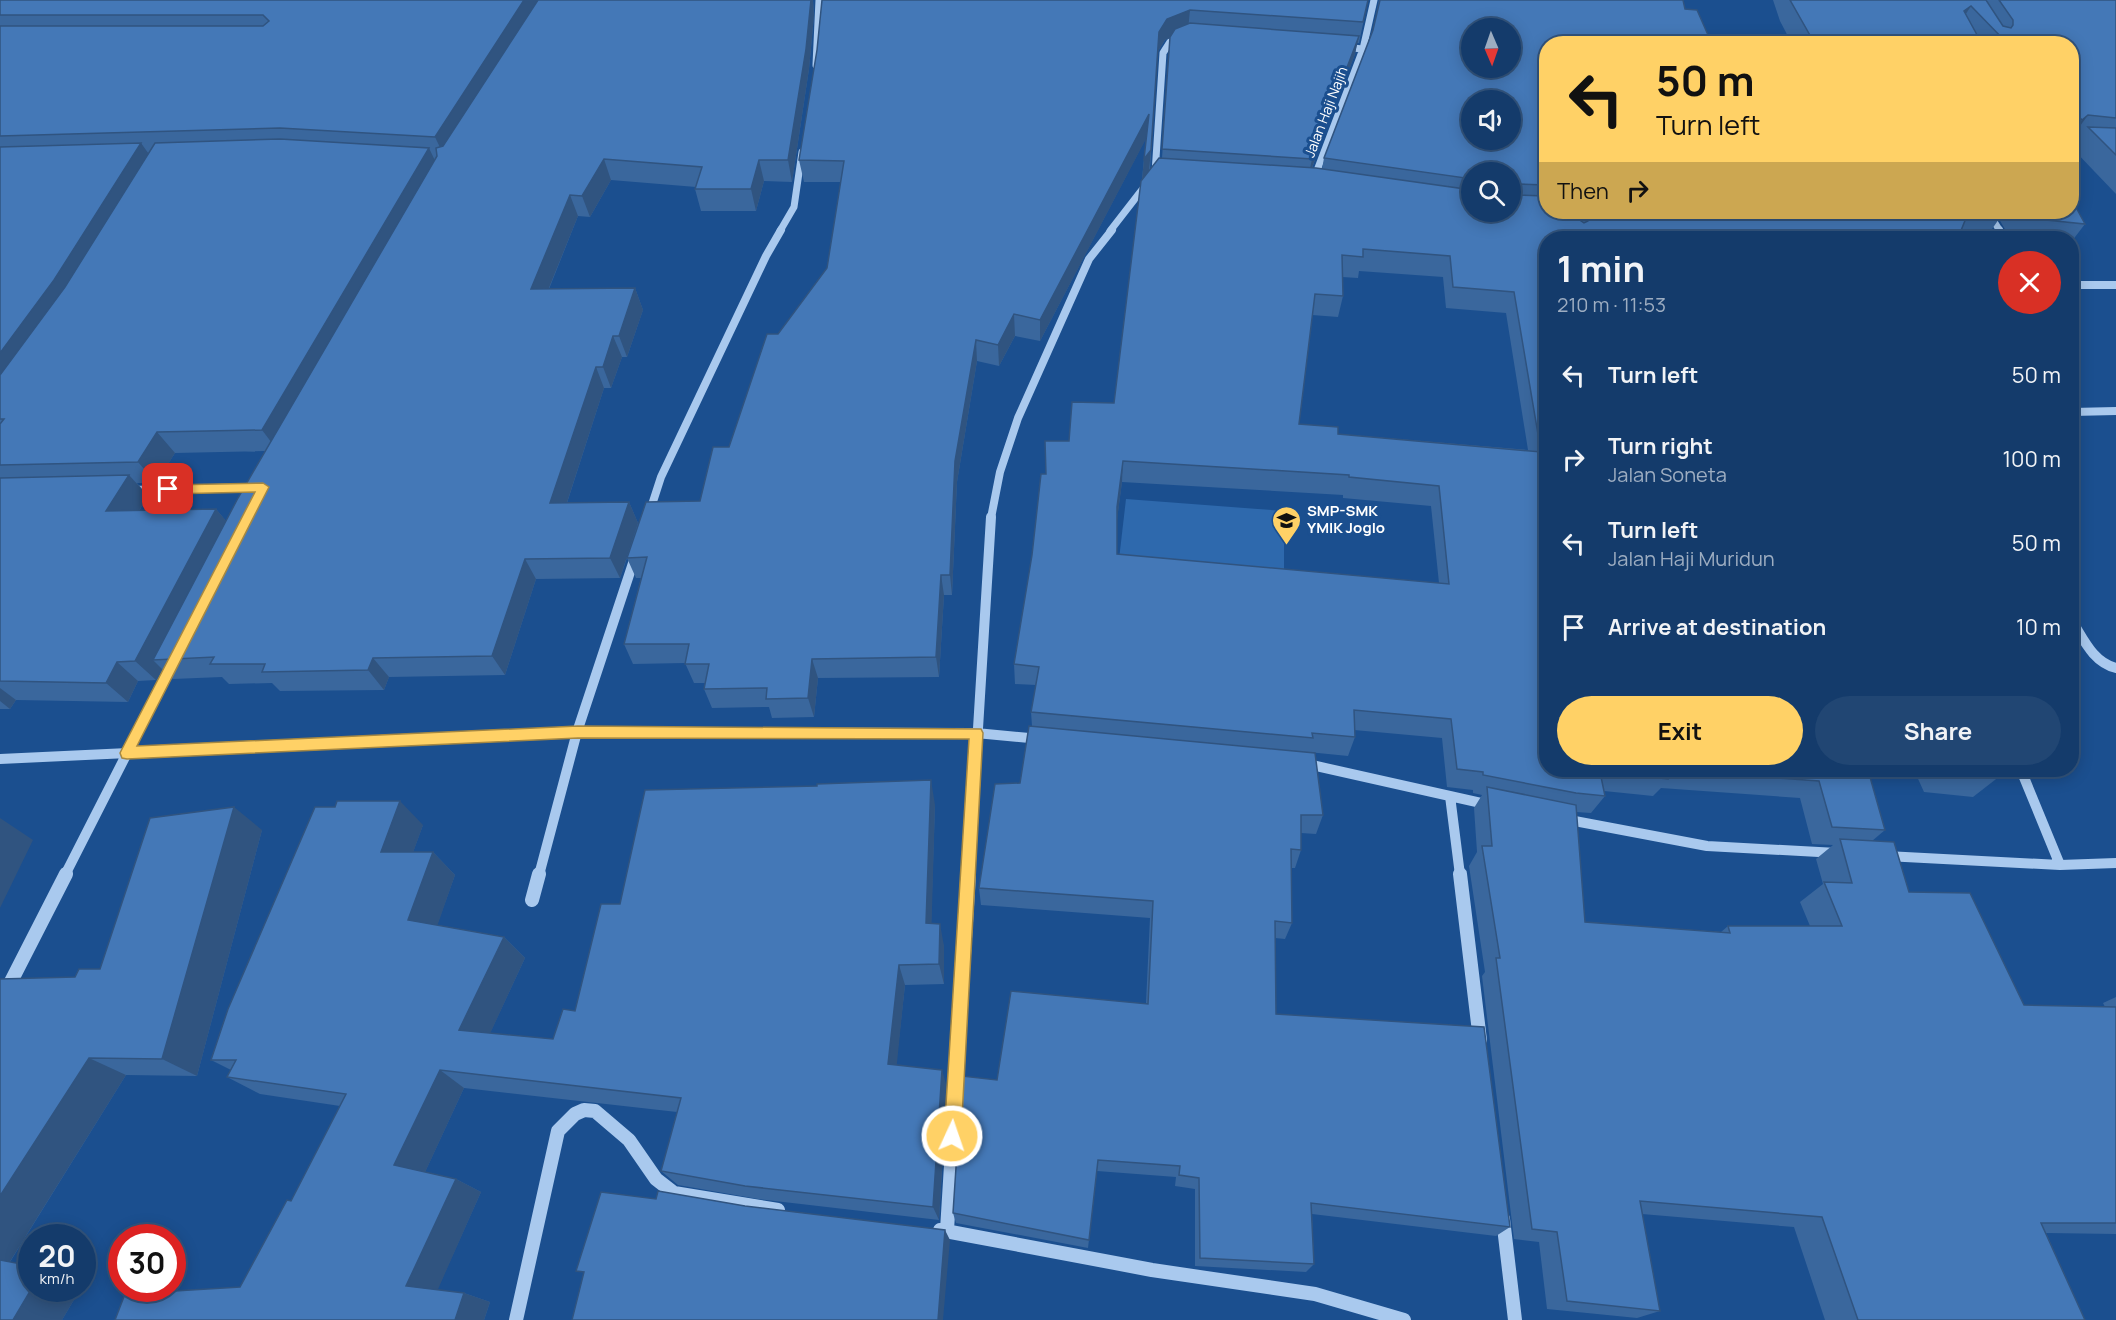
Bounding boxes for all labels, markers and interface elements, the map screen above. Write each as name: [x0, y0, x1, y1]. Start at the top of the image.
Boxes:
north arrow: [1461, 18, 1521, 78]
map controls: [1461, 18, 1521, 222]
text: 50 m: [1656, 51, 1754, 109]
icon: left: [1557, 60, 1635, 138]
street label: Jalan Haji Najih: [1299, 64, 1352, 160]
button: sound: [1461, 90, 1521, 150]
text: Turn left: [1656, 106, 1760, 143]
button: search: [1461, 162, 1521, 222]
icon: right: [1621, 174, 1654, 207]
text: Then: [1557, 176, 1609, 206]
text: 1 min: [1557, 244, 1645, 293]
button: close: [1998, 251, 2061, 314]
text: 210 m · 11:53: [1557, 291, 1666, 318]
icon: left: [1557, 359, 1590, 392]
text: Turn left: [1608, 360, 1698, 390]
text: 50 m: [2012, 360, 2061, 390]
text: Turn right: [1608, 431, 1713, 461]
icon: right: [1557, 443, 1590, 476]
text: 100 m: [2003, 444, 2061, 474]
text: Jalan Soneta: [1608, 461, 1727, 488]
pin: [142, 463, 193, 514]
icon: arrive: [151, 472, 184, 505]
place label: SMP-SMK YMIK Joglo: [1307, 500, 1385, 538]
school or university icon: SMP-SMK YMIK Joglo: [1270, 504, 1302, 546]
text: Turn left: [1608, 515, 1698, 545]
icon: left: [1557, 527, 1590, 560]
text: 50 m: [2012, 528, 2061, 558]
text: Jalan Haji Muridun: [1608, 545, 1775, 572]
icon: arrive: [1557, 611, 1590, 644]
text: Arrive at destination: [1608, 612, 1826, 642]
text: 10 m: [2016, 612, 2061, 642]
button: Exit: [1557, 696, 1803, 765]
button: Share: [1815, 696, 2061, 765]
position arrow: [920, 1104, 984, 1168]
speed limit sign: 30: [108, 1224, 186, 1302]
text: 20: [38, 1235, 76, 1276]
text: km/h: [40, 1268, 74, 1289]

